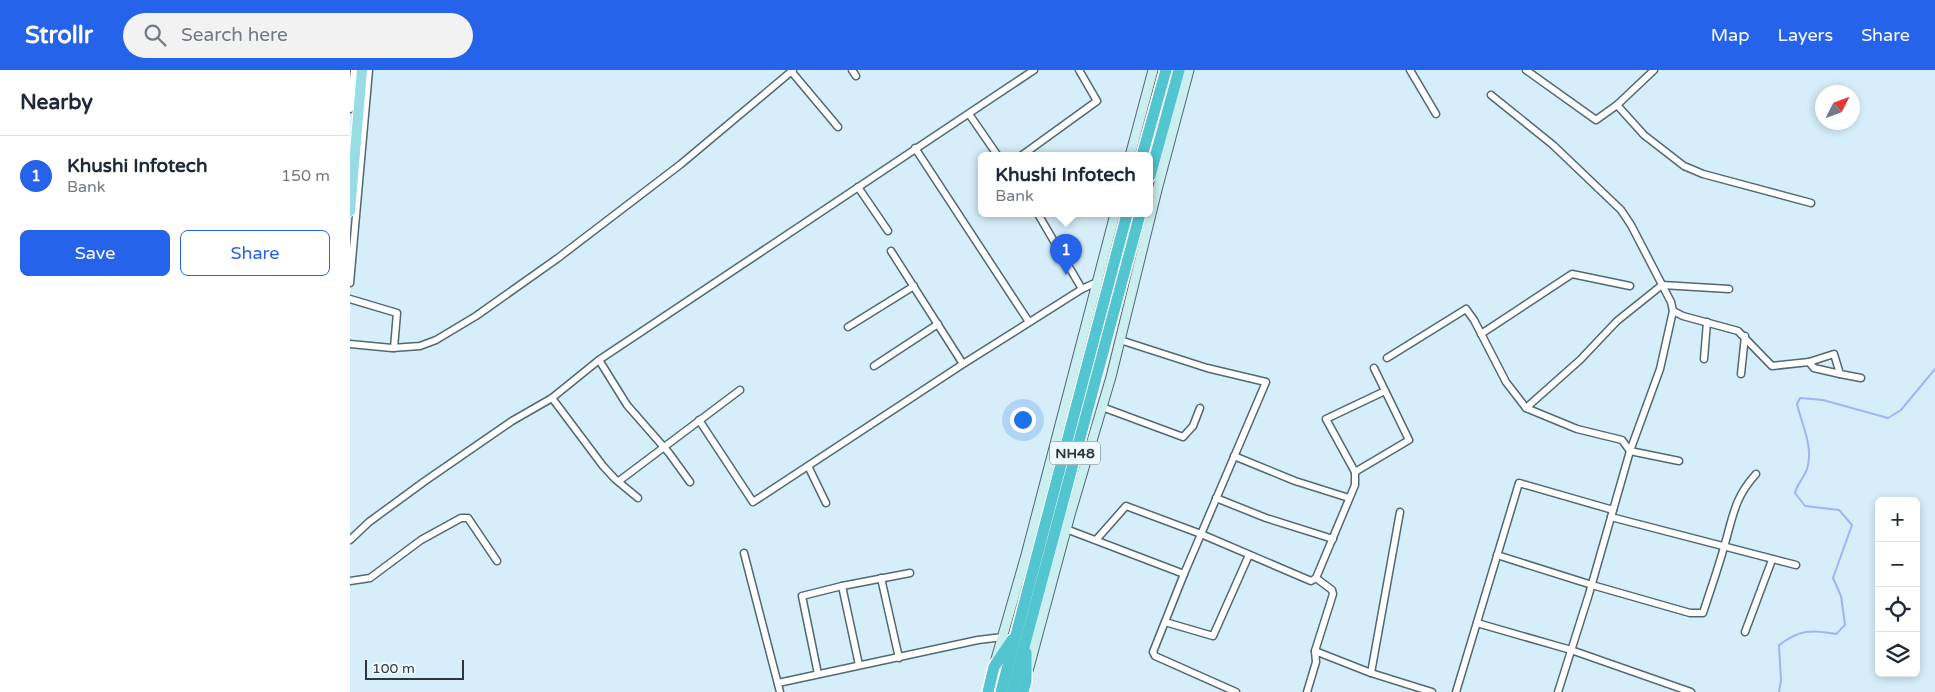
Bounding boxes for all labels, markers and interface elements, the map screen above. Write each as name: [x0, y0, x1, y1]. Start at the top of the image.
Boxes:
search box: [123, 13, 473, 58]
text: Strollr: [25, 21, 93, 50]
icon: search: [141, 21, 169, 49]
text: Search here: [181, 24, 288, 46]
text: Map: [1711, 24, 1750, 46]
text: Layers: [1778, 24, 1833, 46]
text: Share: [1861, 24, 1910, 46]
north arrow: [1815, 85, 1860, 130]
text: Nearby: [20, 90, 93, 115]
popup: [978, 152, 1153, 217]
text: Khushi Infotech: [67, 155, 207, 177]
text: Khushi Infotech: [995, 164, 1136, 186]
text: 1: [31, 166, 41, 186]
text: 150 m: [281, 166, 330, 186]
text: Bank: [67, 177, 106, 197]
text: Bank: [995, 186, 1034, 206]
button: Save: [20, 230, 170, 276]
button: Share: [180, 230, 330, 276]
pin: 1: [1050, 234, 1082, 275]
your location: [1010, 407, 1036, 433]
road number: NH48: [1050, 442, 1100, 464]
map controls: [1875, 497, 1920, 677]
button: +: [1875, 497, 1920, 542]
button: −: [1875, 542, 1920, 587]
button: locate: [1875, 587, 1920, 632]
button: layers: [1875, 632, 1920, 677]
scale bar: [365, 657, 464, 680]
text: 100 m: [372, 660, 415, 677]

